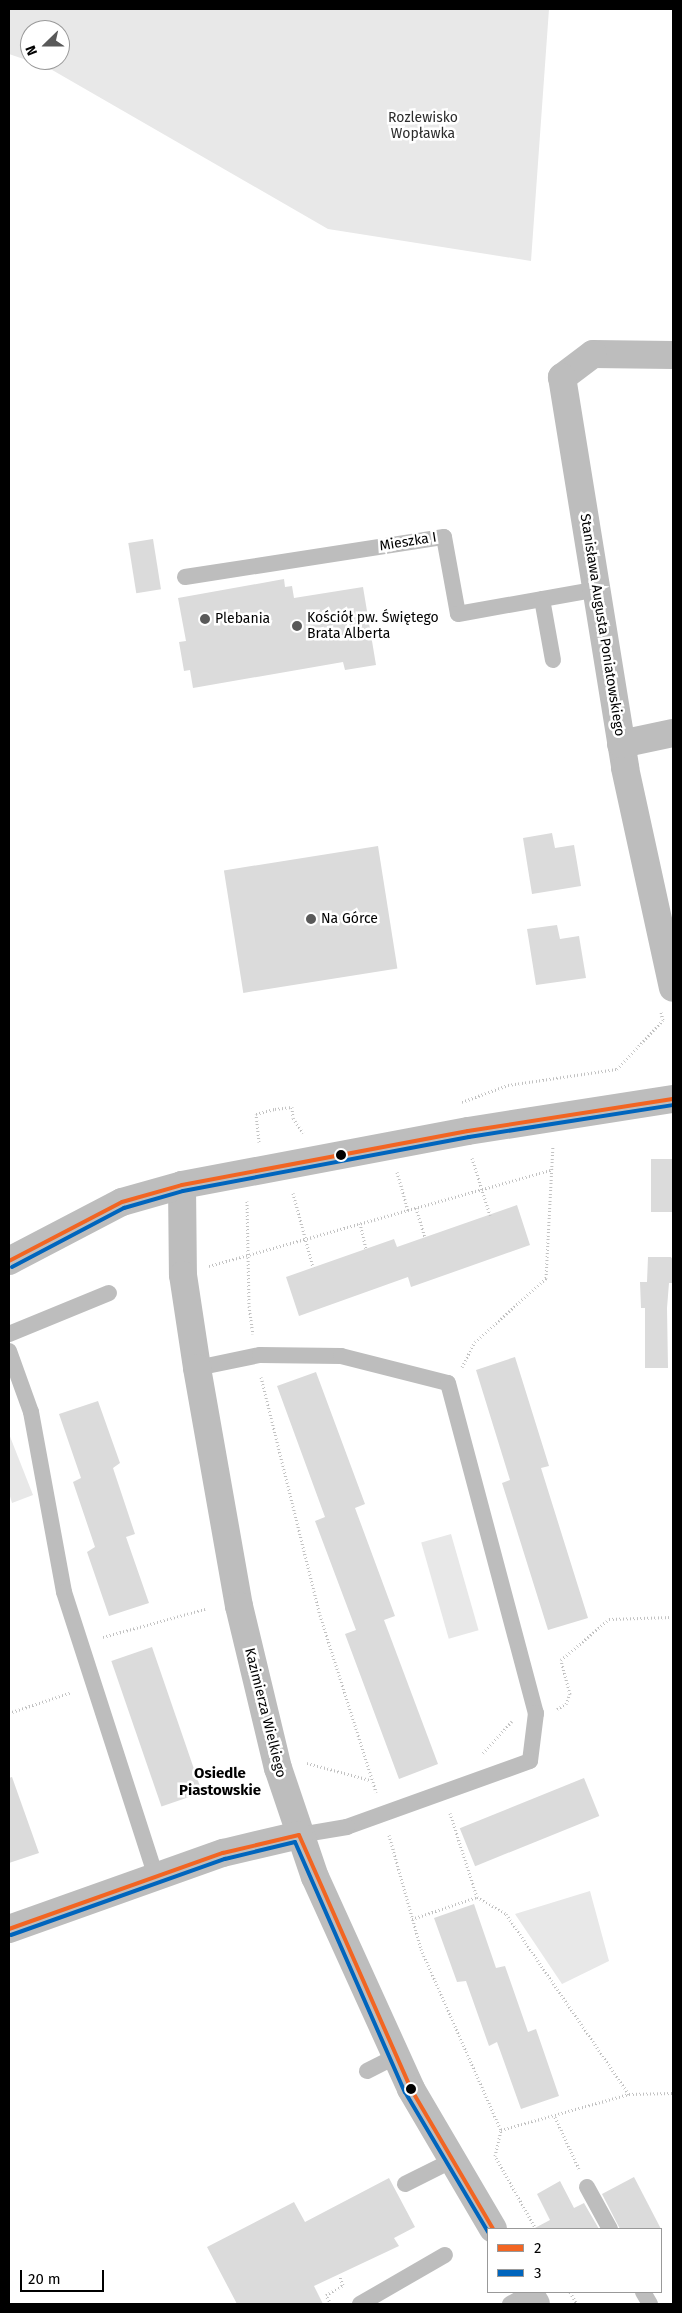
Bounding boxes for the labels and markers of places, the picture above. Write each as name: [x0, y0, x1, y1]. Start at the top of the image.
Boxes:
place label: Kościół pw. Świętego Brata Alberta: [307, 610, 439, 642]
place label: Plebania: [215, 611, 270, 627]
marker: Plebania: [199, 613, 211, 625]
marker: Kościół pw. Świętego Brata Alberta: [291, 620, 303, 632]
place label: Na Górce: [321, 911, 378, 927]
marker: Na Górce: [305, 913, 317, 925]
unlabelled marker: [336, 1150, 346, 1160]
unlabelled marker: [406, 2084, 416, 2094]

